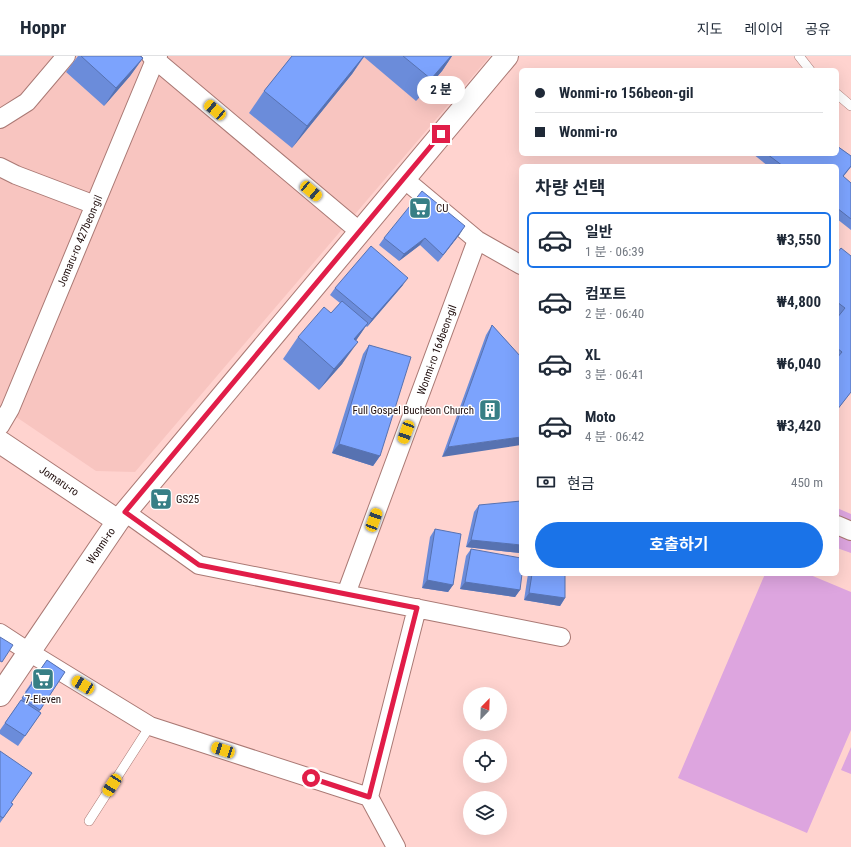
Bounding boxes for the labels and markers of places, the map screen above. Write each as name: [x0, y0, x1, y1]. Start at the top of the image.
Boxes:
supermarket icon: CU: [407, 195, 433, 221]
place label: CU: [436, 202, 448, 215]
building icon: Full Gospel Bucheon Church: [477, 397, 503, 423]
place label: Full Gospel Bucheon Church: [353, 404, 474, 417]
supermarket icon: GS25: [148, 486, 174, 512]
place label: GS25: [176, 493, 199, 506]
supermarket icon: 7-Eleven: [30, 666, 56, 692]
place label: 7-Eleven: [25, 693, 61, 706]

